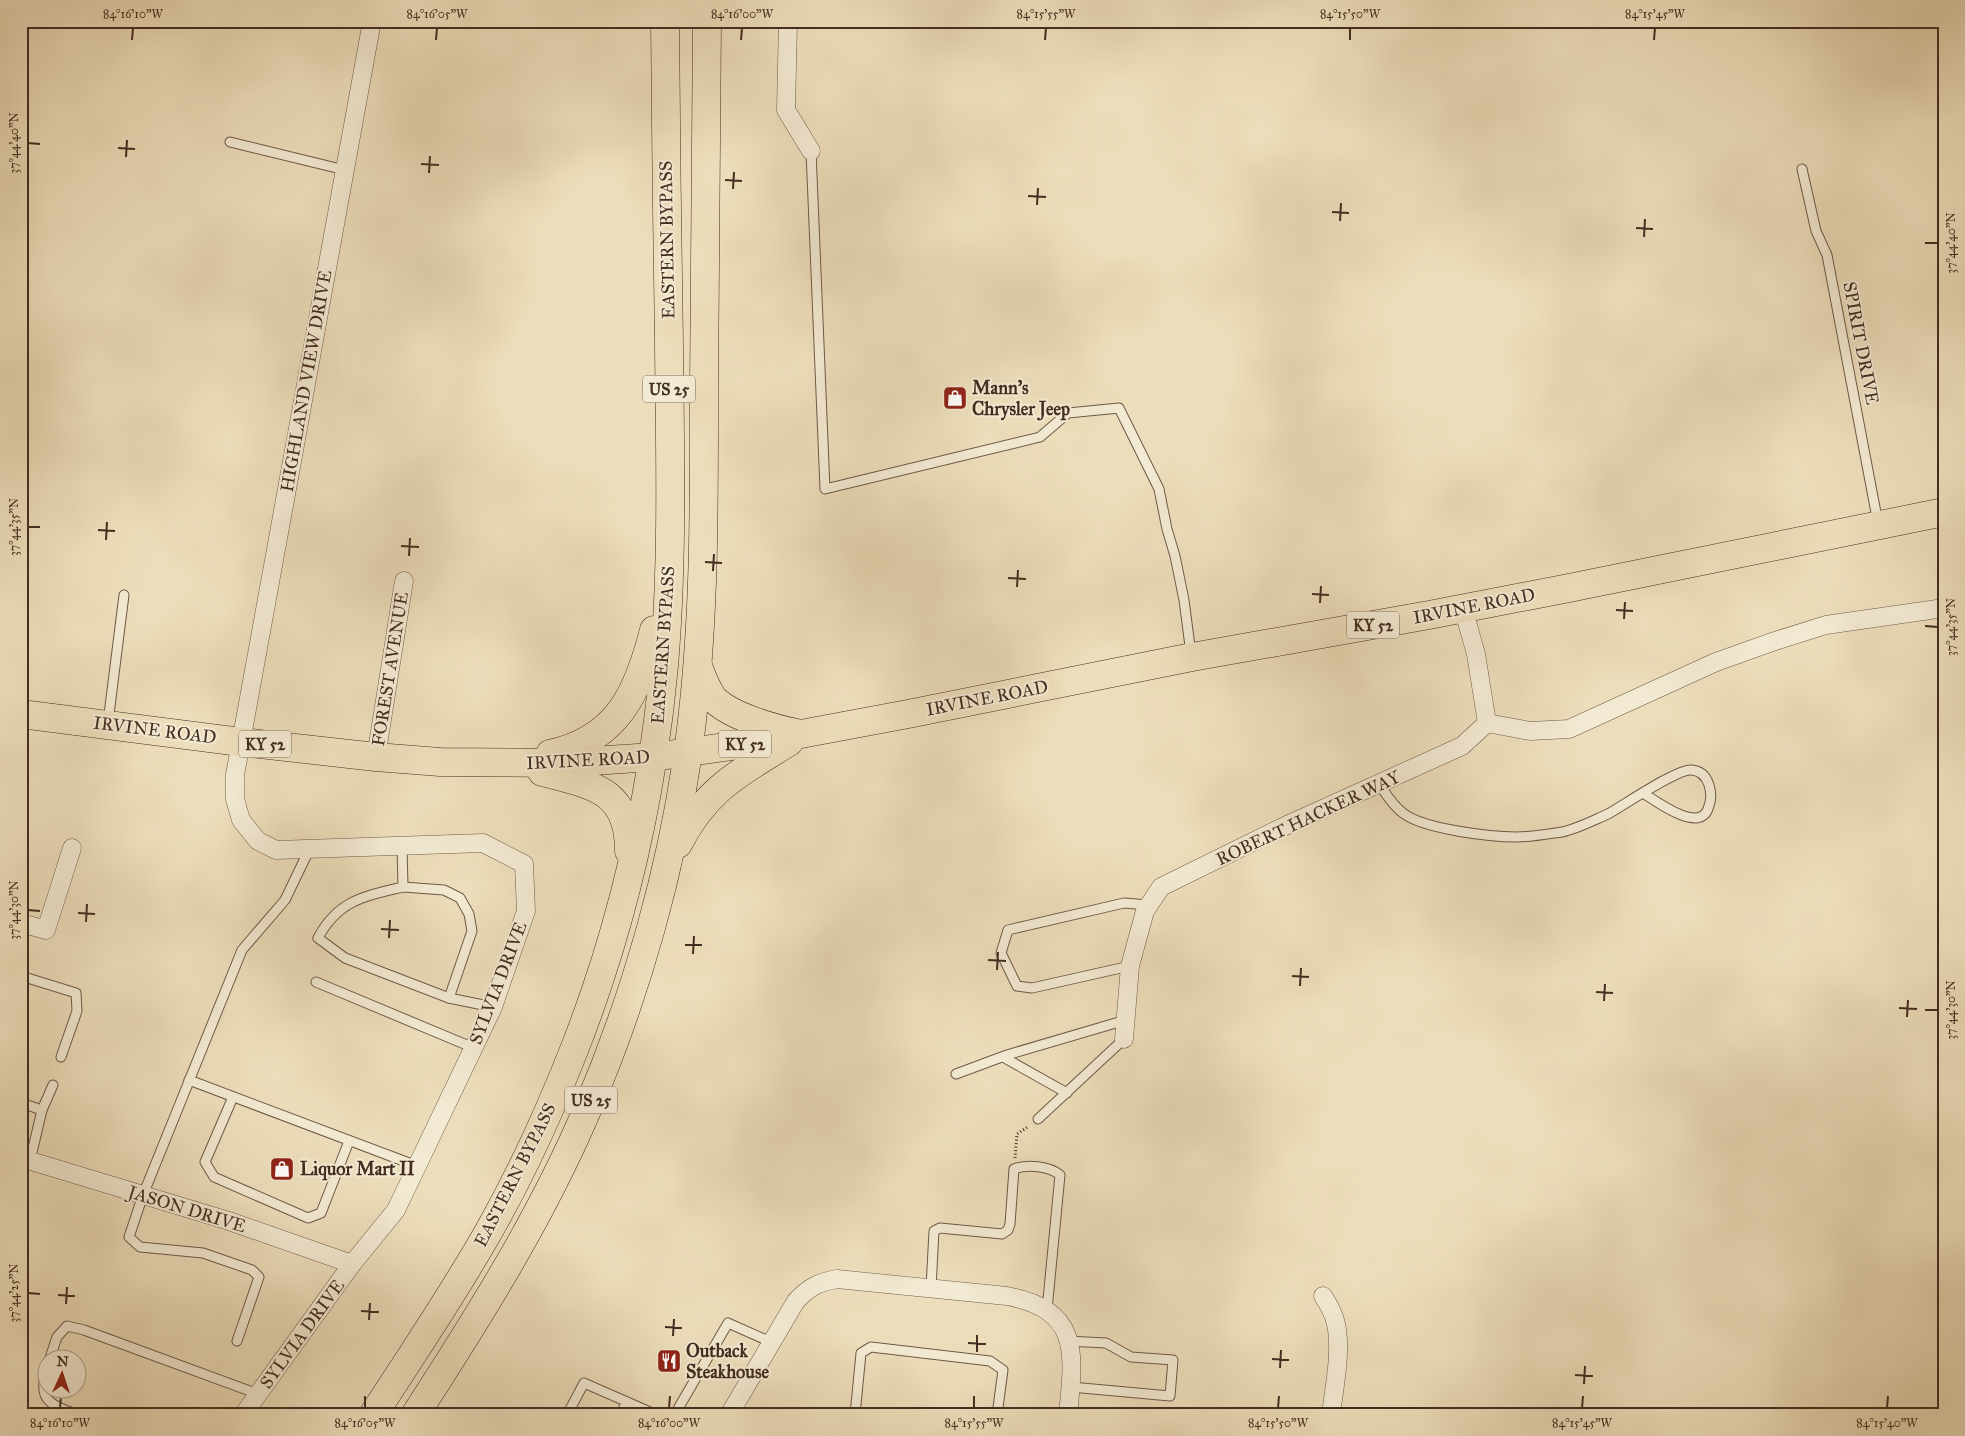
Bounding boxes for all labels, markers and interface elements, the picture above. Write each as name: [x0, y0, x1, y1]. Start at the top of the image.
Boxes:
text: 84°16'10"W: [103, 7, 164, 21]
text: 84°16'05"W: [407, 7, 468, 21]
text: 84°16'00"W: [711, 7, 774, 21]
text: 84°15'55"W: [1017, 7, 1076, 21]
text: 84°15'50"W: [1320, 7, 1381, 21]
text: 84°15'45"W: [1625, 7, 1686, 21]
text: 37°44'40"N: [7, 112, 21, 174]
street label: EASTERN BYPASS: [655, 161, 679, 319]
text: 37°44'40"N: [1944, 212, 1958, 274]
street label: HIGHLAND VIEW DRIVE: [276, 268, 336, 494]
street label: SPIRIT DRIVE: [1838, 280, 1884, 406]
road number: US 25: [643, 376, 695, 402]
place label: Mann's Chrysler Jeep: [972, 377, 1070, 421]
shop icon: Mann's Chrysler Jeep: [942, 385, 968, 411]
text: 37°44'35"N: [7, 498, 21, 556]
street label: EASTERN BYPASS: [647, 565, 679, 725]
street label: IRVINE ROAD: [1411, 583, 1537, 629]
street label: FOREST AVENUE: [367, 590, 413, 748]
text: 37°44'35"N: [1944, 598, 1958, 656]
road number: KY 52: [1347, 612, 1399, 638]
street label: IRVINE ROAD: [924, 675, 1050, 721]
street label: IRVINE ROAD: [92, 712, 218, 748]
road number: KY 52: [239, 731, 291, 758]
road number: KY 52: [719, 731, 771, 758]
street label: IRVINE ROAD: [526, 746, 650, 774]
street label: ROBERT HACKER WAY: [1213, 765, 1404, 870]
text: 37°44'30"N: [7, 880, 21, 940]
street label: SYLVIA DRIVE: [464, 918, 532, 1047]
text: 37°44'30"N: [1944, 980, 1958, 1040]
road number: US 25: [565, 1086, 617, 1114]
street label: EASTERN BYPASS: [469, 1099, 561, 1251]
shop icon: Liquor Mart II: [269, 1156, 295, 1182]
place label: Liquor Mart II: [300, 1158, 415, 1181]
street label: JASON DRIVE: [123, 1180, 249, 1238]
text: 37°44'25"N: [7, 1263, 21, 1323]
street label: SYLVIA DRIVE: [255, 1275, 349, 1393]
place label: Outback Steakhouse: [686, 1340, 769, 1383]
north arrow: [38, 1348, 88, 1398]
restaurant icon: Outback Steakhouse: [656, 1348, 682, 1374]
text: N: [56, 1353, 69, 1370]
text: 84°16'10"W: [30, 1416, 91, 1430]
text: 84°16'05"W: [335, 1416, 396, 1430]
text: 84°16'00"W: [638, 1416, 701, 1430]
text: 84°15'55"W: [945, 1416, 1004, 1430]
text: 84°15'50"W: [1248, 1416, 1309, 1430]
text: 84°15'45"W: [1552, 1416, 1613, 1430]
text: 84°15'40"W: [1856, 1416, 1918, 1430]

